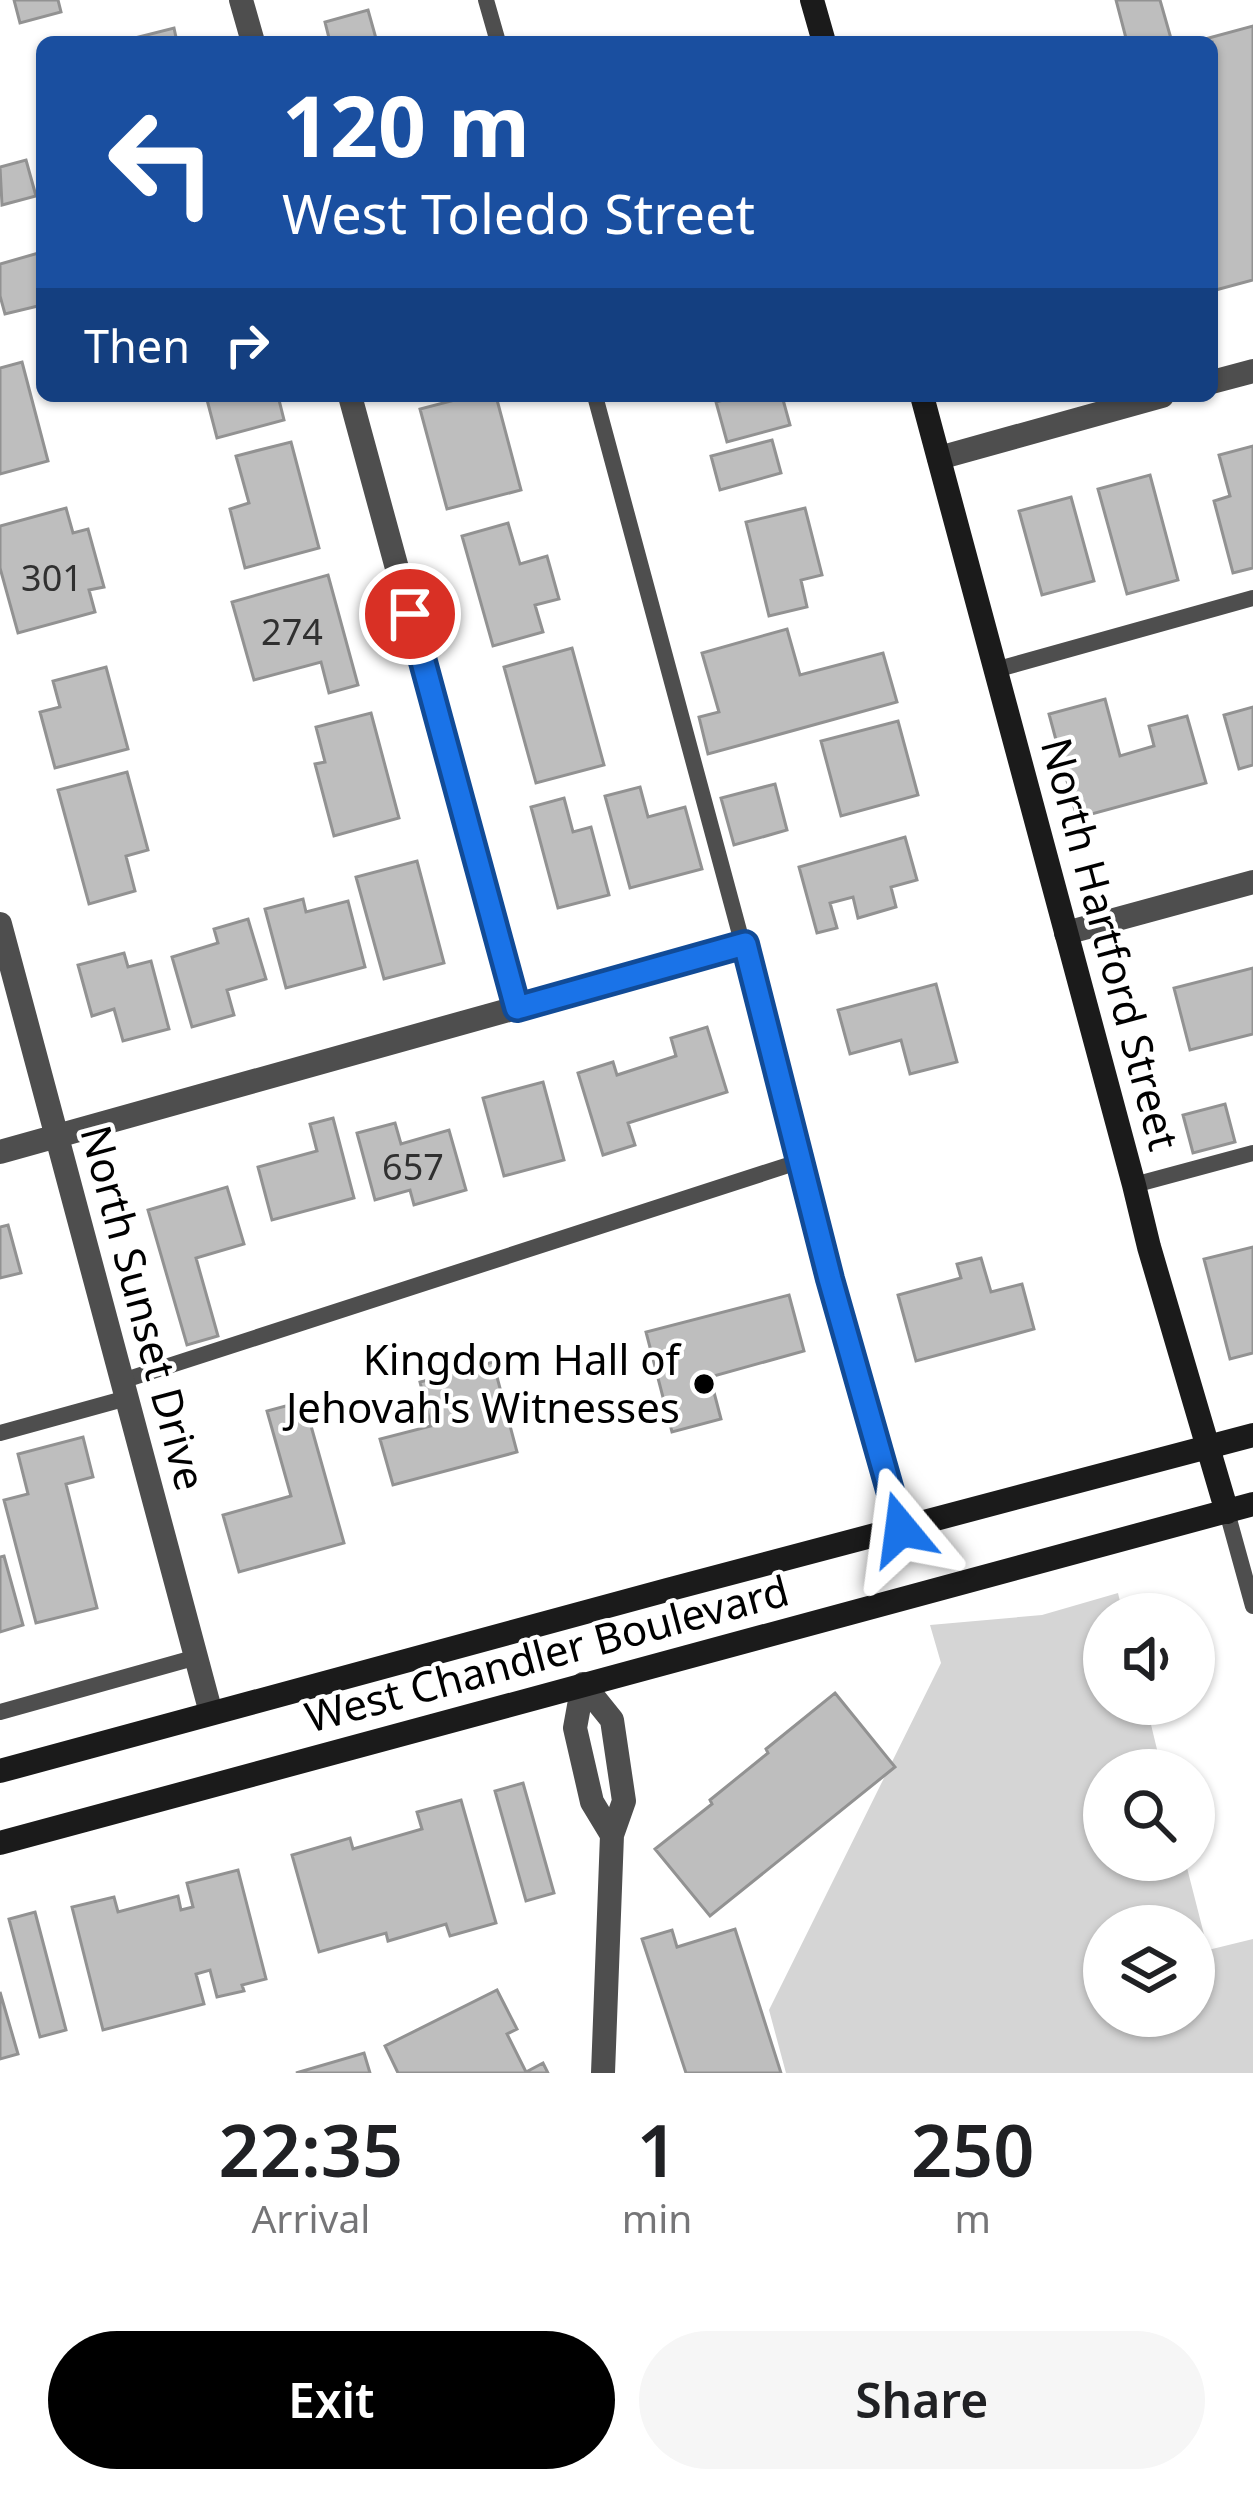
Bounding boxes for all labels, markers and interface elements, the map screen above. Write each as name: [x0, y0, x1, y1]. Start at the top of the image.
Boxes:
text: 120 m: [282, 67, 530, 182]
icon: left: [84, 84, 240, 240]
text: West Toledo Street: [282, 176, 755, 250]
icon: right: [214, 312, 280, 378]
text: Then: [84, 315, 190, 376]
house number: 301: [21, 553, 83, 602]
pin: [359, 563, 461, 665]
icon: arrive: [377, 581, 443, 647]
house number: 274: [261, 607, 323, 656]
street label: North Hartford Street: [1029, 731, 1194, 1156]
street label: North Sunset Drive: [68, 1119, 221, 1496]
house number: 657: [382, 1142, 444, 1191]
place label: Kingdom Hall of Jehovah's Witnesses: [282, 1330, 683, 1435]
marker: Kingdom Hall of Jehovah's Witnesses: [691, 1371, 717, 1397]
position arrow: [838, 1466, 964, 1592]
street label: West Chandler Boulevard: [299, 1561, 795, 1745]
map controls: [1083, 1593, 1215, 2037]
button: sound: [1083, 1593, 1215, 1725]
button: search: [1083, 1749, 1215, 1881]
button: layers: [1083, 1905, 1215, 2037]
text: 22:35: [219, 2100, 403, 2198]
text: 1: [636, 2100, 678, 2198]
text: 250: [911, 2100, 1034, 2198]
text: Arrival: [251, 2191, 370, 2244]
text: min: [622, 2191, 692, 2244]
text: m: [954, 2191, 991, 2244]
button: Exit: [48, 2331, 615, 2469]
button: Share: [639, 2331, 1205, 2469]

